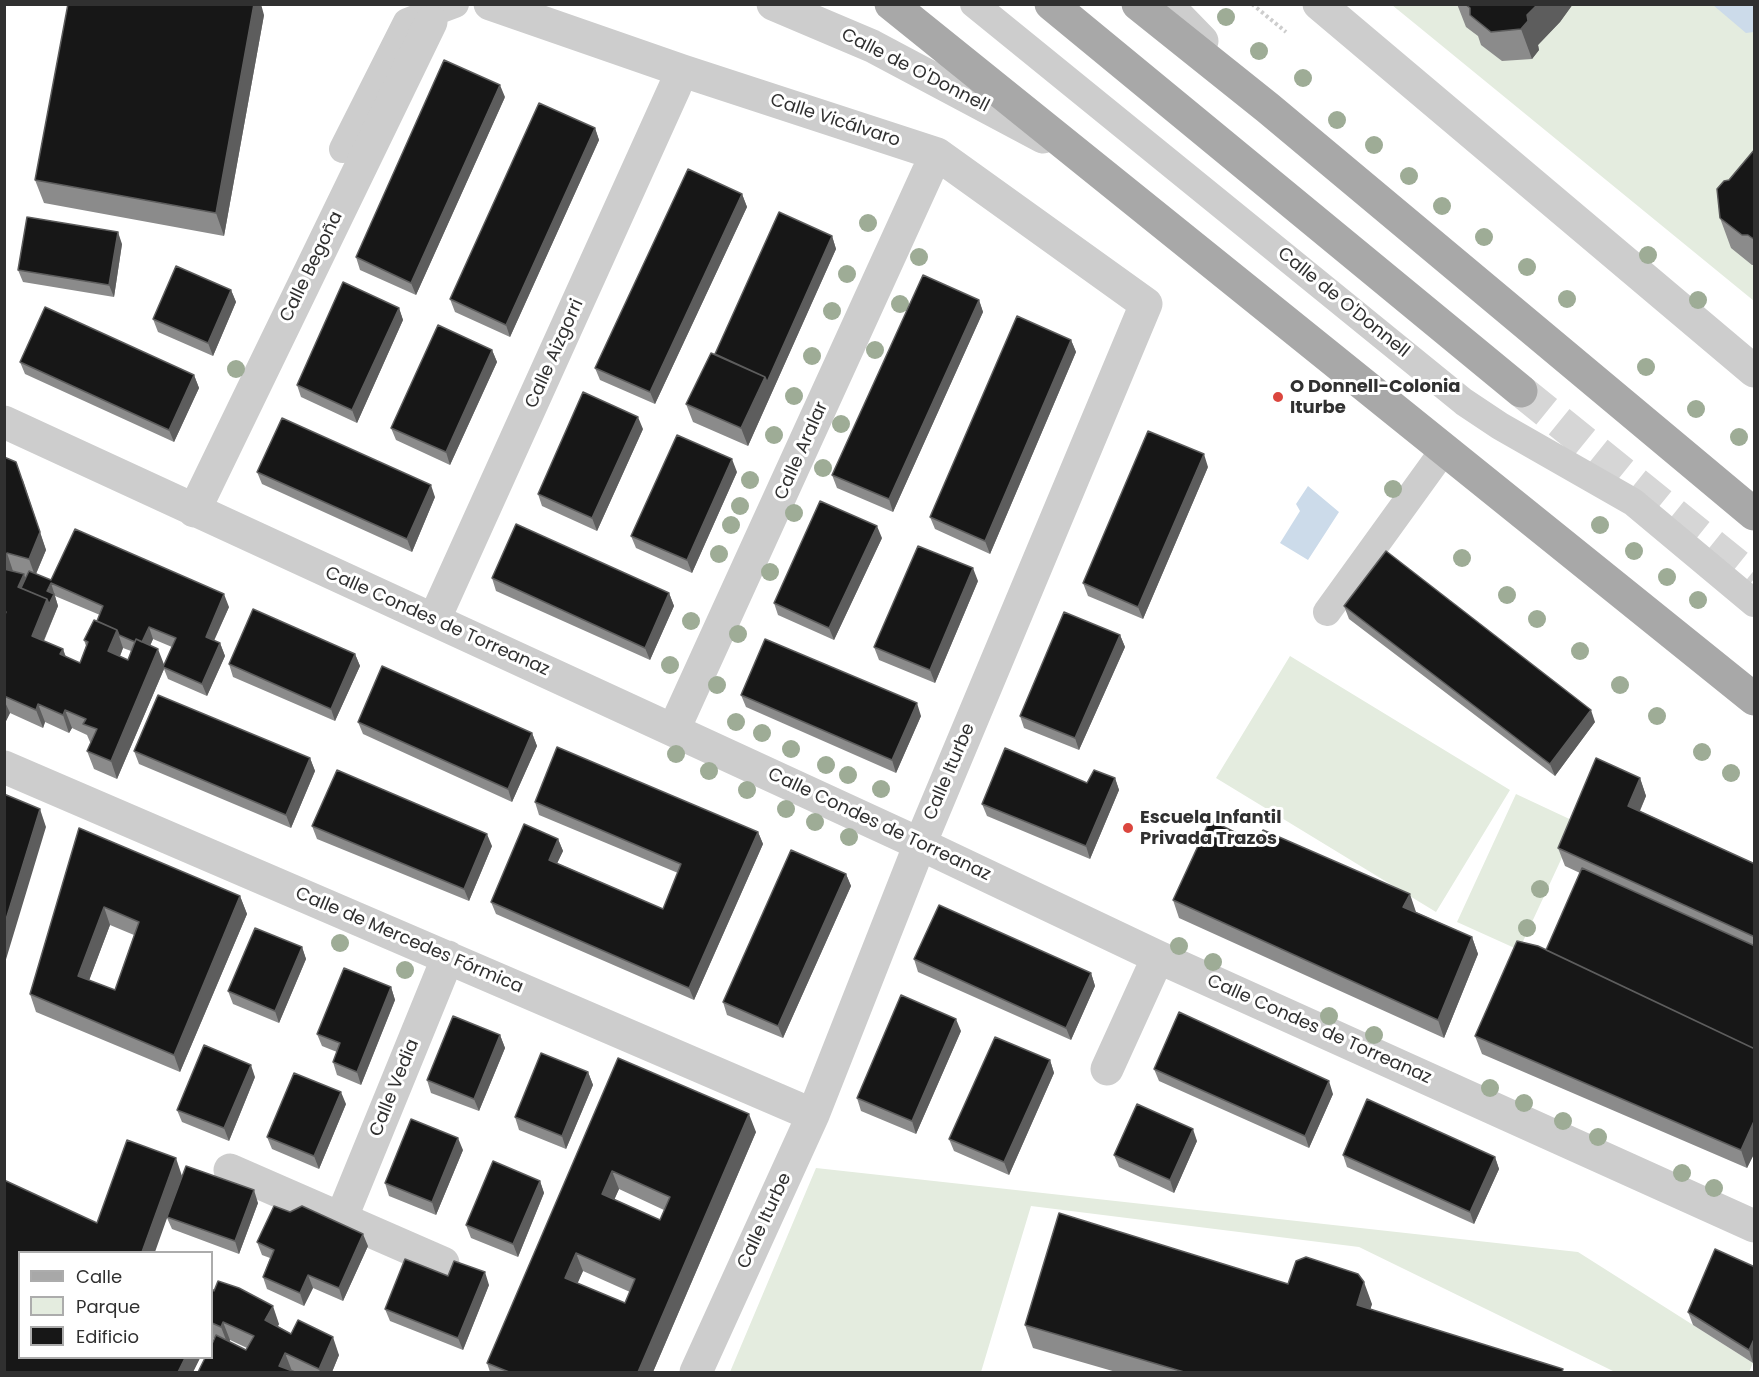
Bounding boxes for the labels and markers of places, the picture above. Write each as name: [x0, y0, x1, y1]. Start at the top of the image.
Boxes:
place label: O Donnell-Colonia Iturbe: [1290, 376, 1461, 418]
marker: O Donnell-Colonia Iturbe: [1271, 390, 1285, 404]
place label: Escuela Infantil Privada Trazos: [1140, 807, 1281, 850]
marker: Escuela Infantil Privada Trazos: [1121, 821, 1135, 835]

